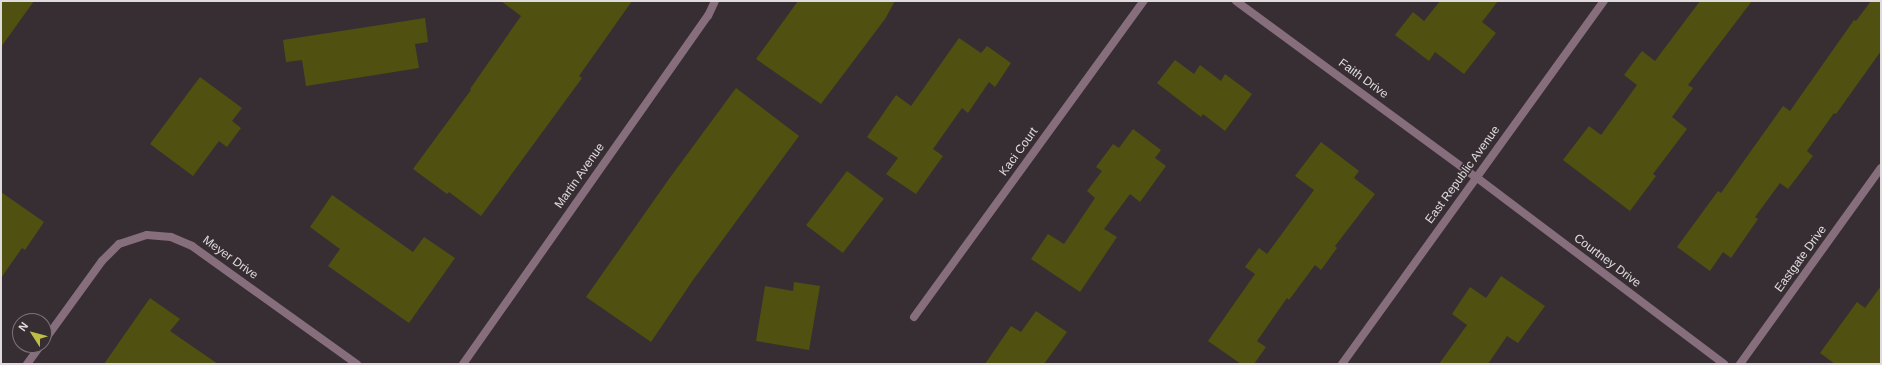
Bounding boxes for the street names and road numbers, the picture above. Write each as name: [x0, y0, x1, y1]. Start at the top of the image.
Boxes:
street label: Faith Drive: [1335, 56, 1391, 102]
street label: East Republic Avenue: [1423, 123, 1503, 227]
street label: Kaci Court: [997, 125, 1041, 179]
street label: Martin Avenue: [552, 140, 608, 212]
street label: Eastgate Drive: [1772, 223, 1830, 295]
street label: Courtney Drive: [1571, 231, 1643, 291]
street label: Meyer Drive: [200, 233, 260, 283]

